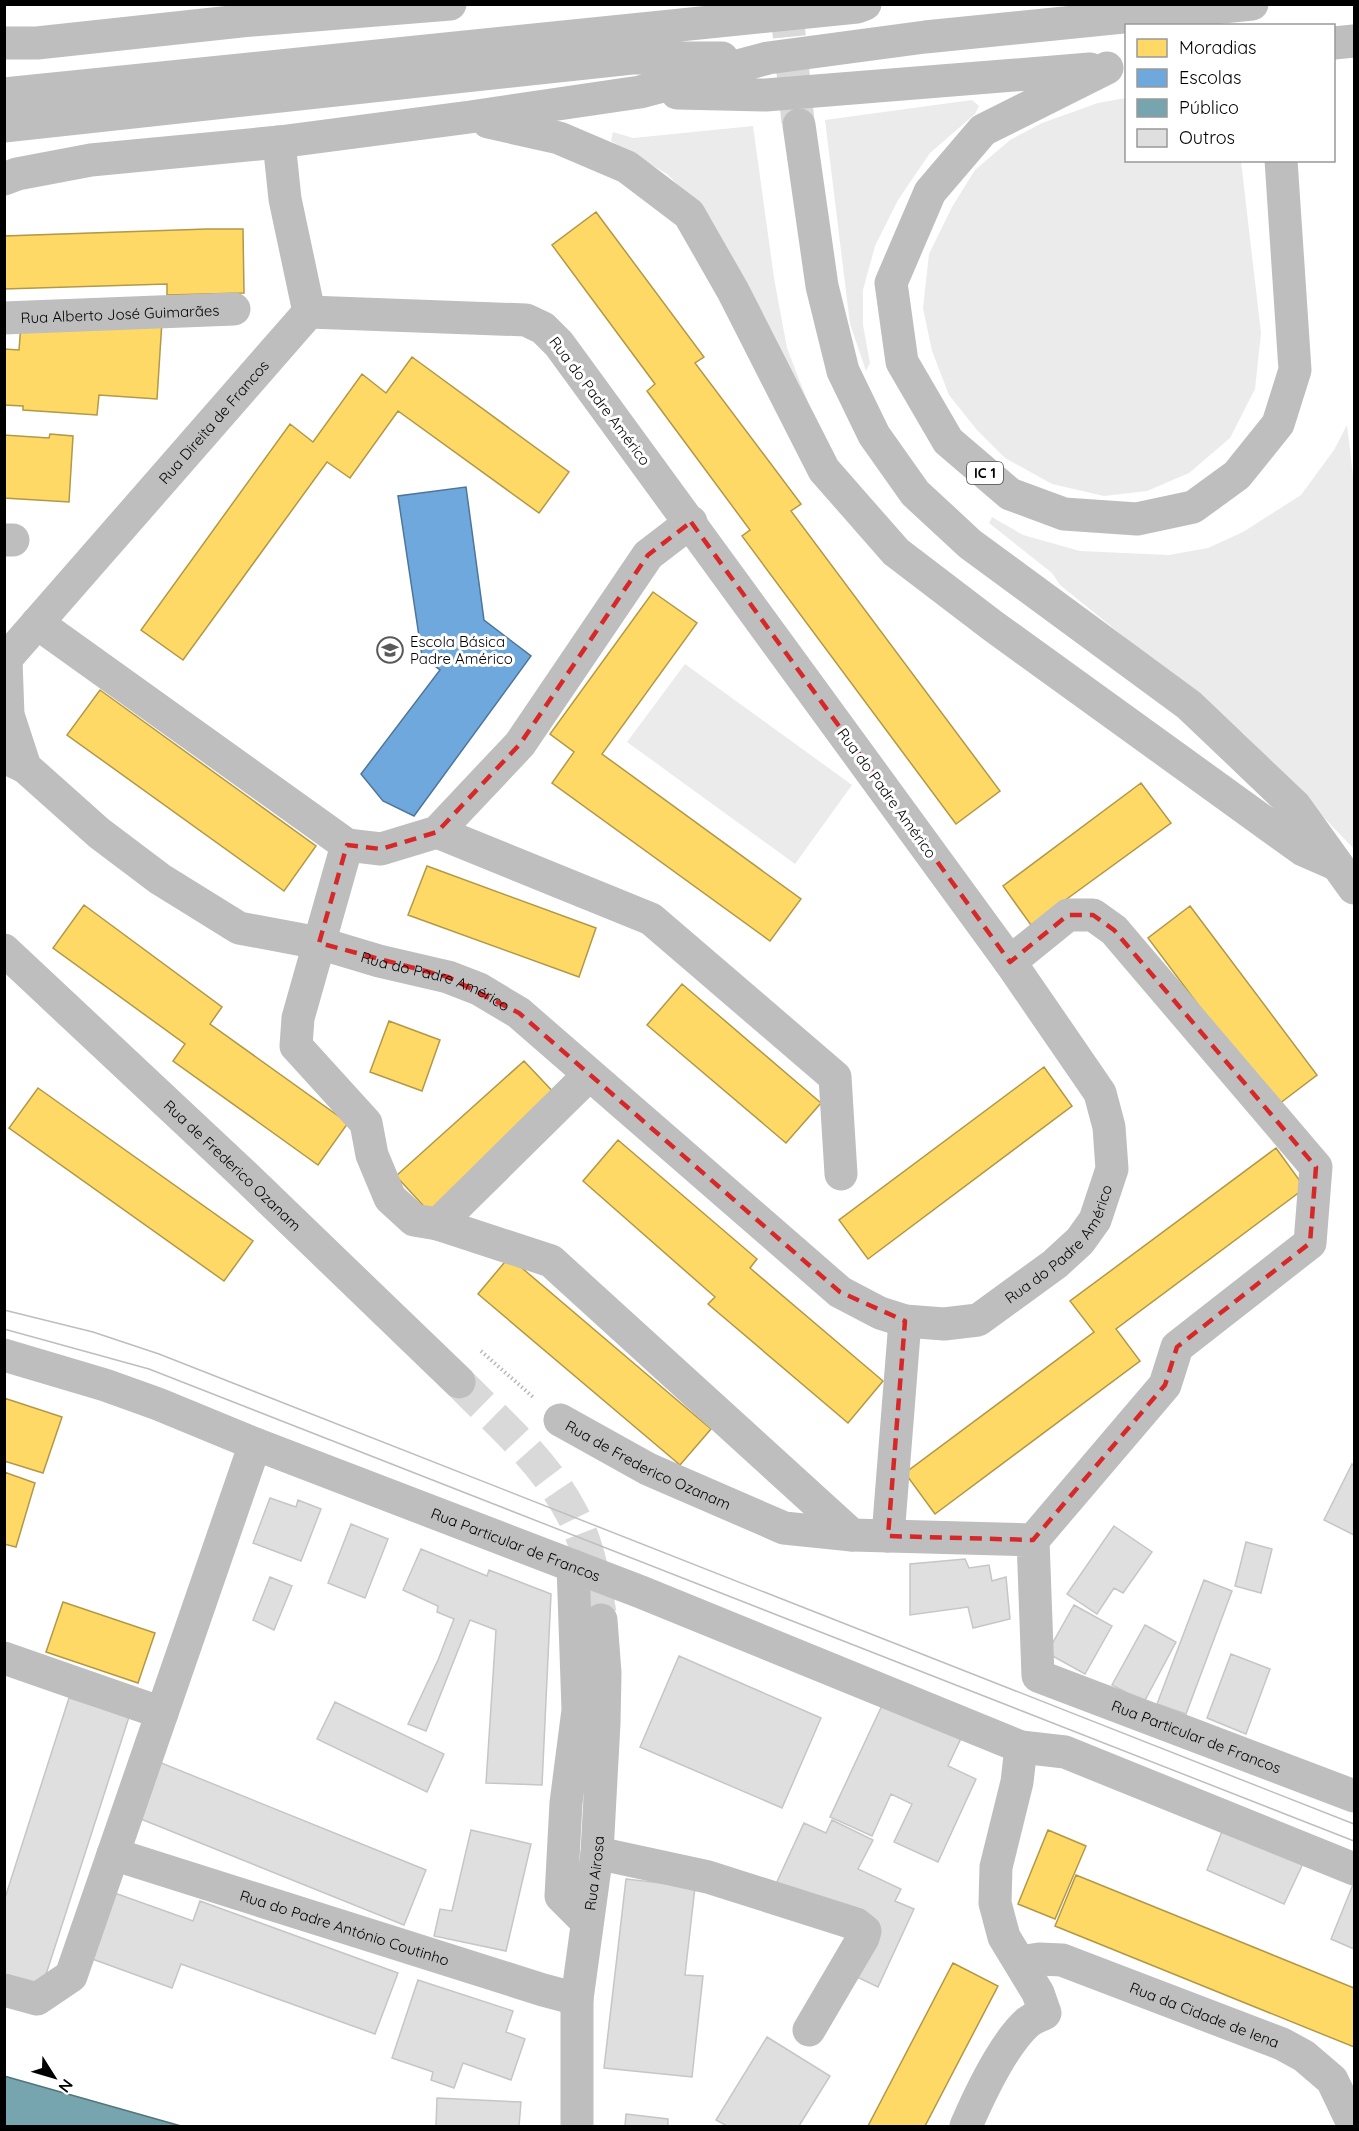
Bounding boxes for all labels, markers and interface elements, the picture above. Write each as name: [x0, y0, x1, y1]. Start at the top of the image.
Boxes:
legend: [1125, 24, 1335, 162]
text: Moradias: [1179, 36, 1257, 59]
text: Escolas: [1179, 66, 1241, 89]
text: Público: [1179, 96, 1239, 119]
text: Outros: [1179, 126, 1235, 149]
street label: Rua Alberto José Guimarães: [20, 300, 220, 327]
street label: Rua do Padre Américo: [545, 333, 655, 469]
street label: Rua Direita de Francos: [154, 356, 273, 487]
road number: IC 1: [967, 462, 1003, 484]
place label: Escola Básica Padre Américo: [410, 632, 513, 668]
school or university icon: Escola Básica Padre Américo: [375, 635, 405, 665]
street label: Rua do Padre Américo: [833, 724, 941, 862]
street label: Rua do Padre Américo: [359, 947, 513, 1015]
street label: Rua de Frederico Ozanam: [160, 1095, 306, 1235]
street label: Rua do Padre Américo: [1001, 1182, 1116, 1307]
street label: Rua de Frederico Ozanam: [562, 1415, 734, 1513]
street label: Rua Particular de Francos: [429, 1503, 603, 1585]
street label: Rua Particular de Francos: [1109, 1695, 1284, 1777]
street label: Rua Airosa: [580, 1835, 607, 1912]
street label: Rua do Padre António Coutinho: [238, 1885, 452, 1969]
street label: Rua da Cidade de Iena: [1127, 1977, 1282, 2052]
north arrow: [24, 2047, 84, 2107]
text: N: [54, 2075, 78, 2097]

